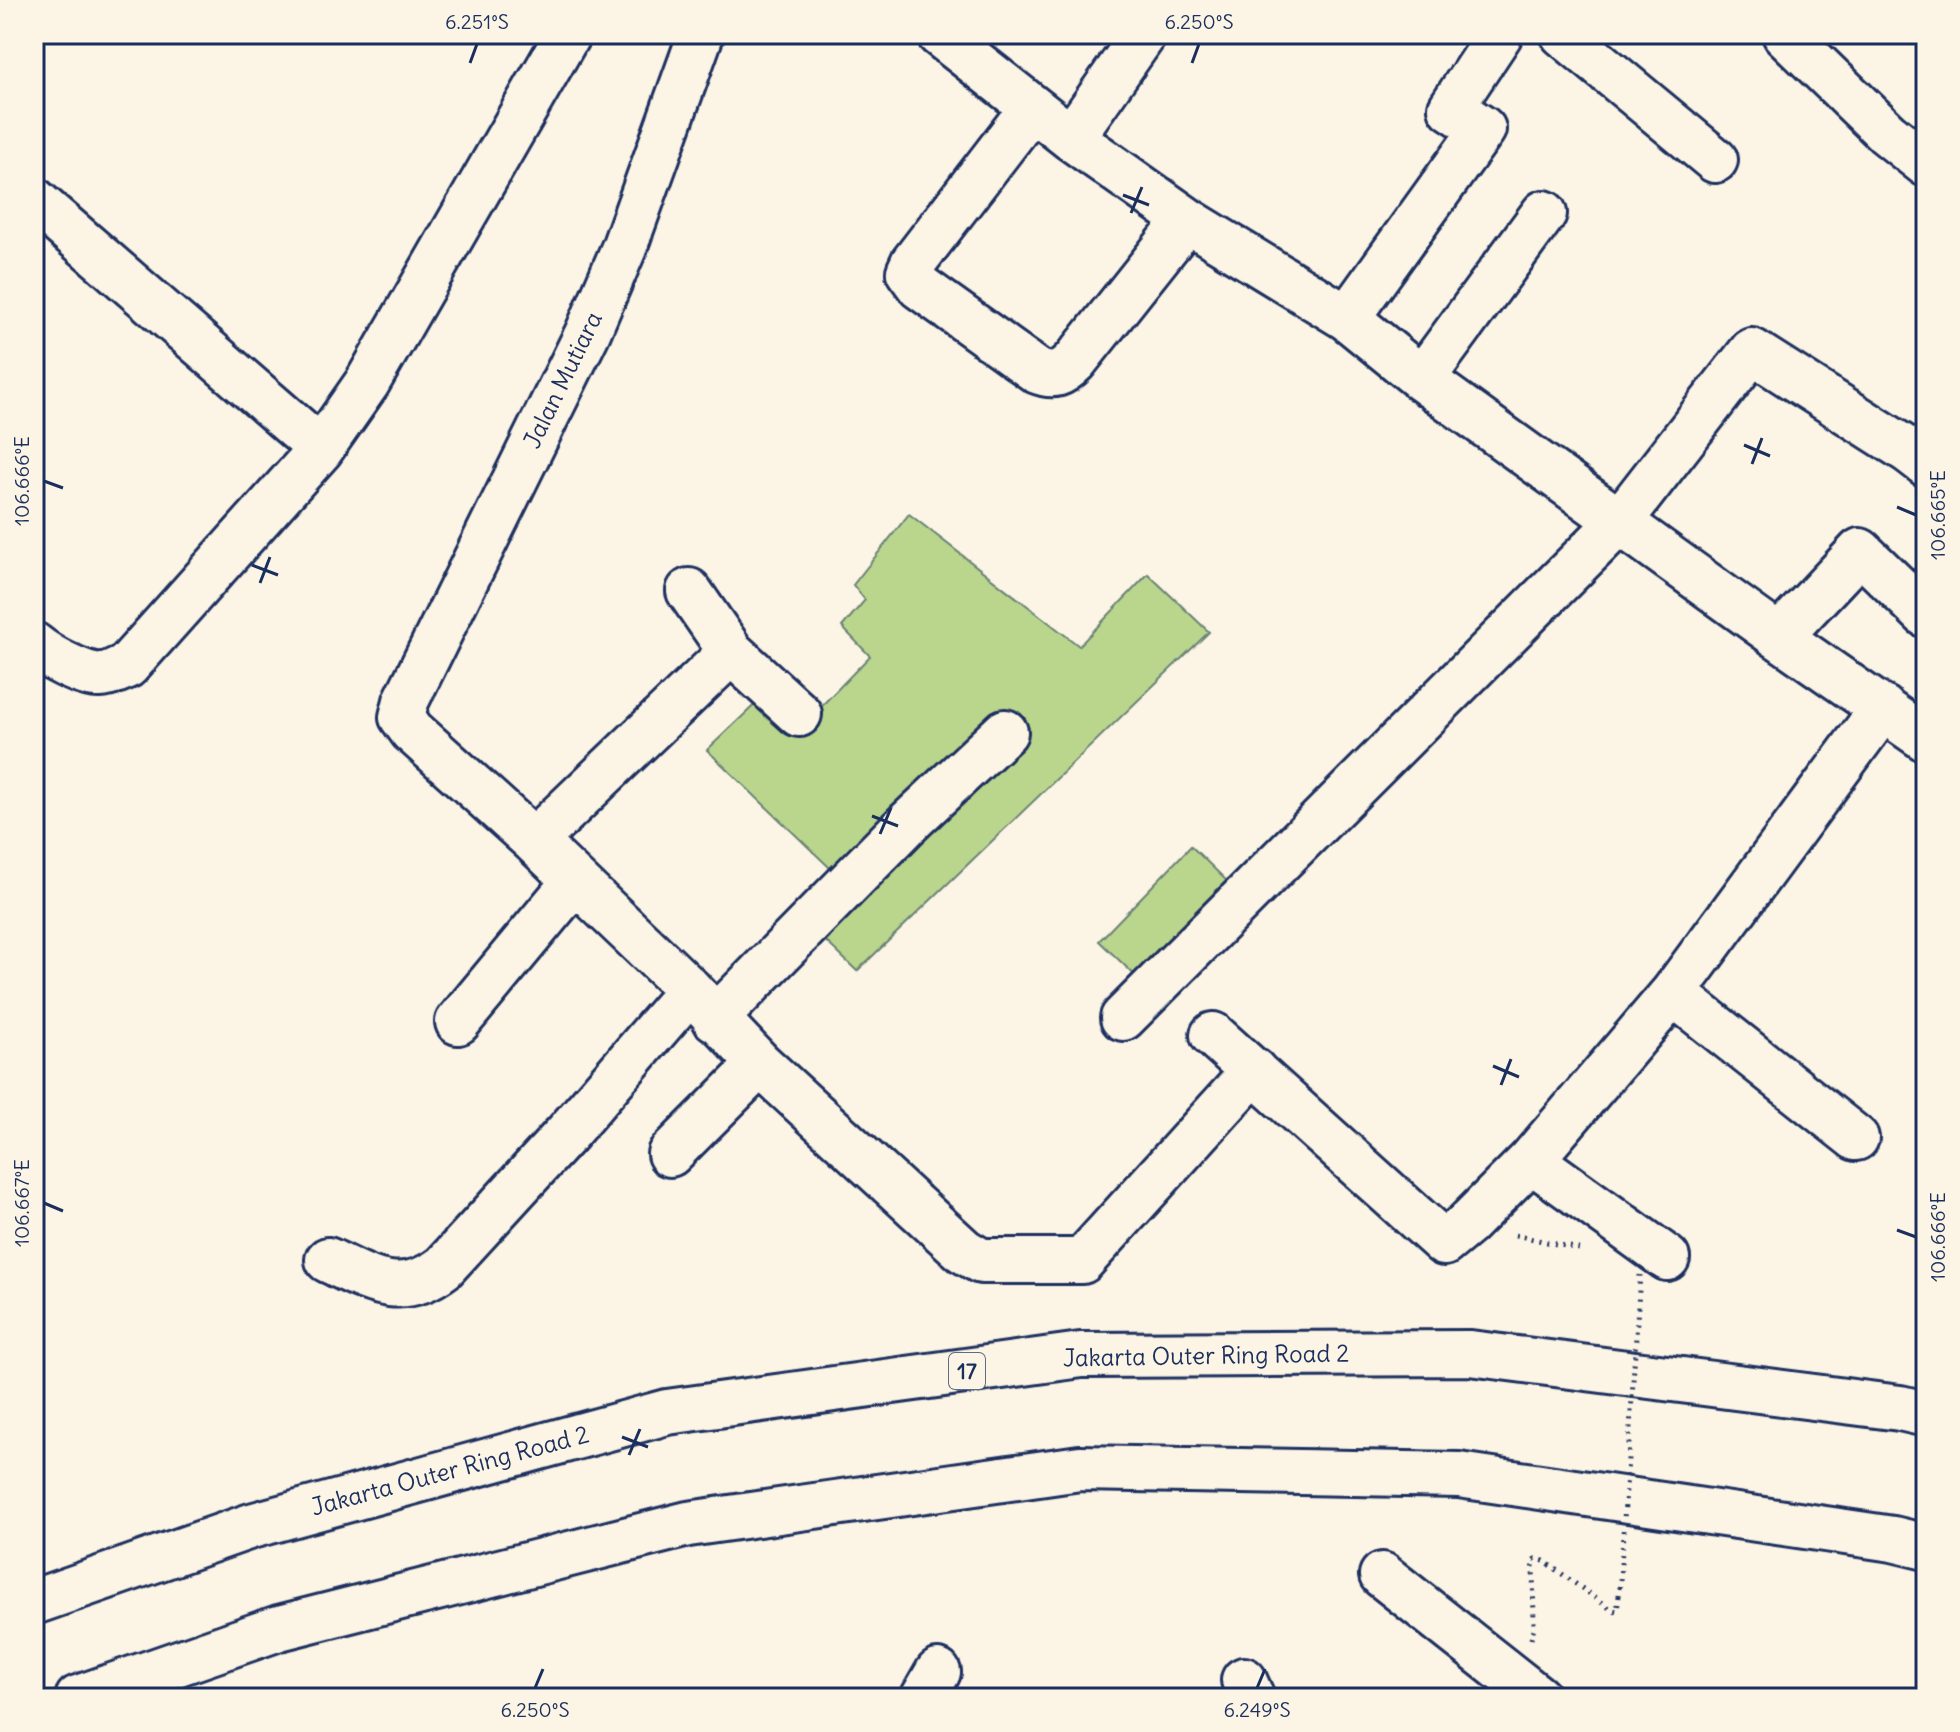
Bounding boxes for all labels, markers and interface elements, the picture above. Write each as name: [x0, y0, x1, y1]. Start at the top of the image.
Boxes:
text: 6.251°S: [445, 9, 509, 34]
text: 6.250°S: [1164, 9, 1234, 34]
street label: Jalan Mutiara: [516, 306, 608, 453]
text: 106.666°E: [9, 436, 34, 526]
text: 106.665°E: [1925, 470, 1950, 560]
text: 106.667°E: [9, 1159, 34, 1247]
text: 106.666°E: [1925, 1192, 1950, 1282]
street label: Jakarta Outer Ring Road 2: [1062, 1338, 1350, 1372]
road number: 17: [949, 1353, 985, 1389]
street label: Jakarta Outer Ring Road 2: [307, 1418, 592, 1522]
text: 6.250°S: [500, 1697, 570, 1722]
text: 6.249°S: [1223, 1697, 1291, 1722]

